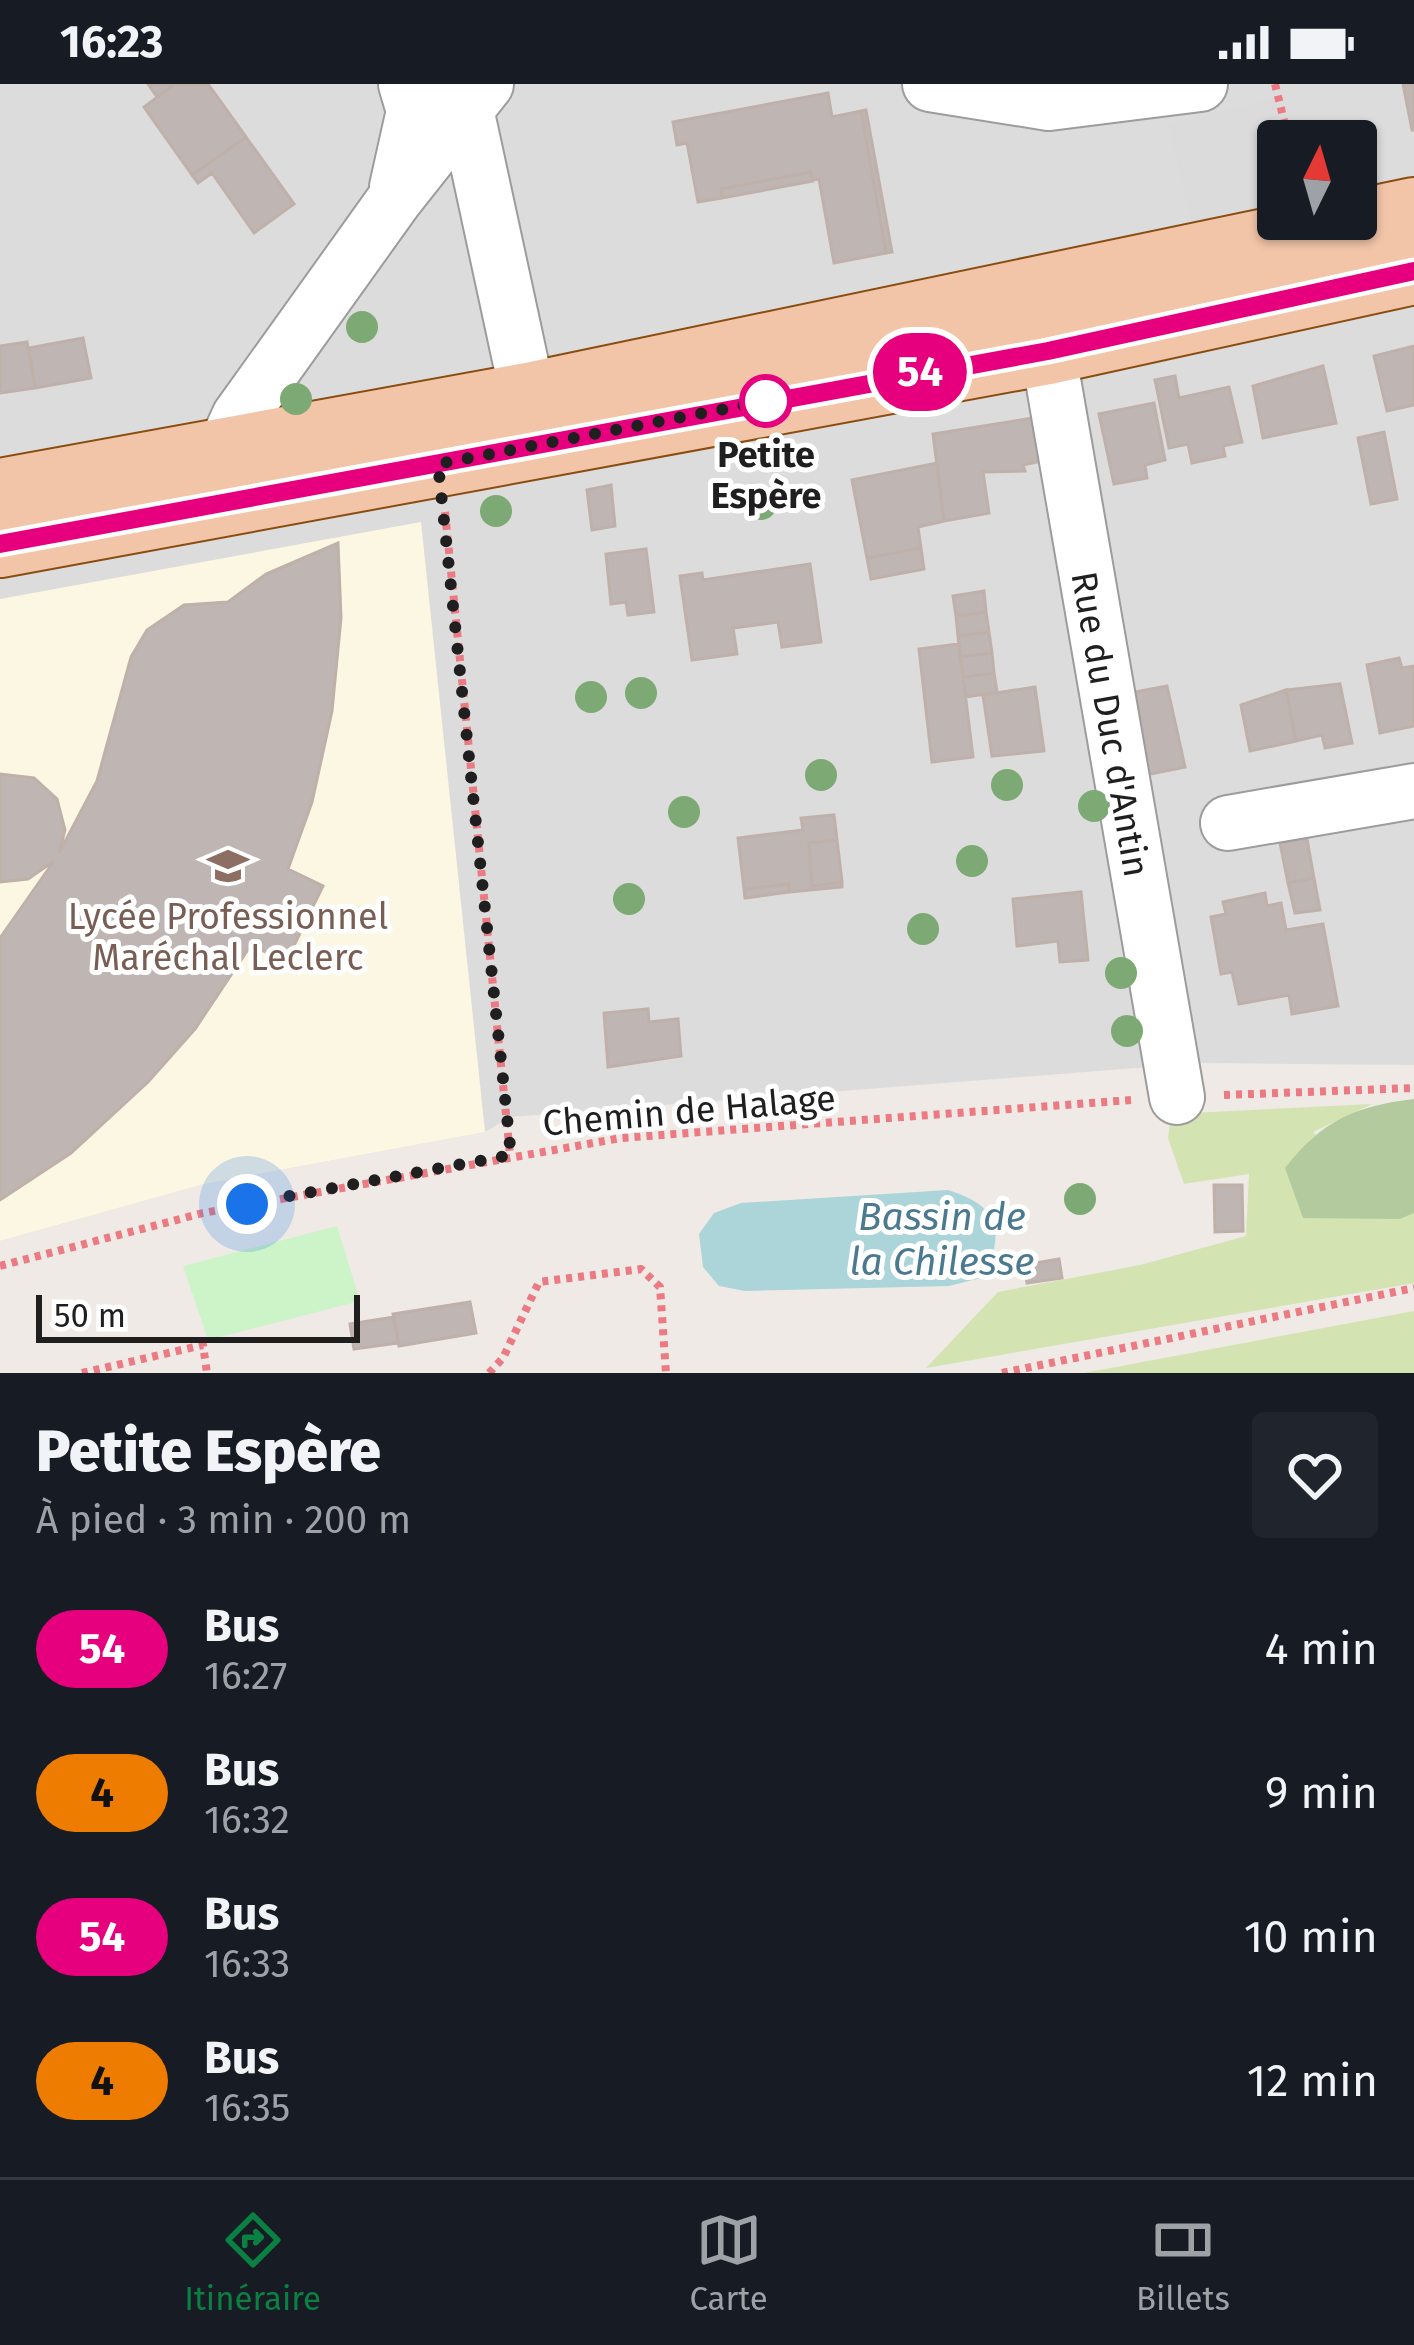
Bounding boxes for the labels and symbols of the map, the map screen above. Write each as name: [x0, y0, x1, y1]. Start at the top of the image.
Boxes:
north arrow: [1257, 120, 1377, 240]
line badge: 54: [866, 333, 974, 411]
marker: Petite Espère: [741, 376, 791, 426]
place label: Petite Espère: [711, 433, 821, 518]
street label: Rue du Duc d'Antin: [1062, 568, 1159, 880]
school or university icon: Lycée Professionnel Maréchal Leclerc: [205, 843, 251, 889]
place label: Lycée Professionnel Maréchal Leclerc: [68, 895, 388, 980]
street label: Chemin de Halage: [541, 1076, 837, 1146]
your location: [217, 1174, 277, 1234]
water label: Bassin de la Chilesse: [849, 1194, 1035, 1285]
scale bar: [36, 1289, 360, 1342]

